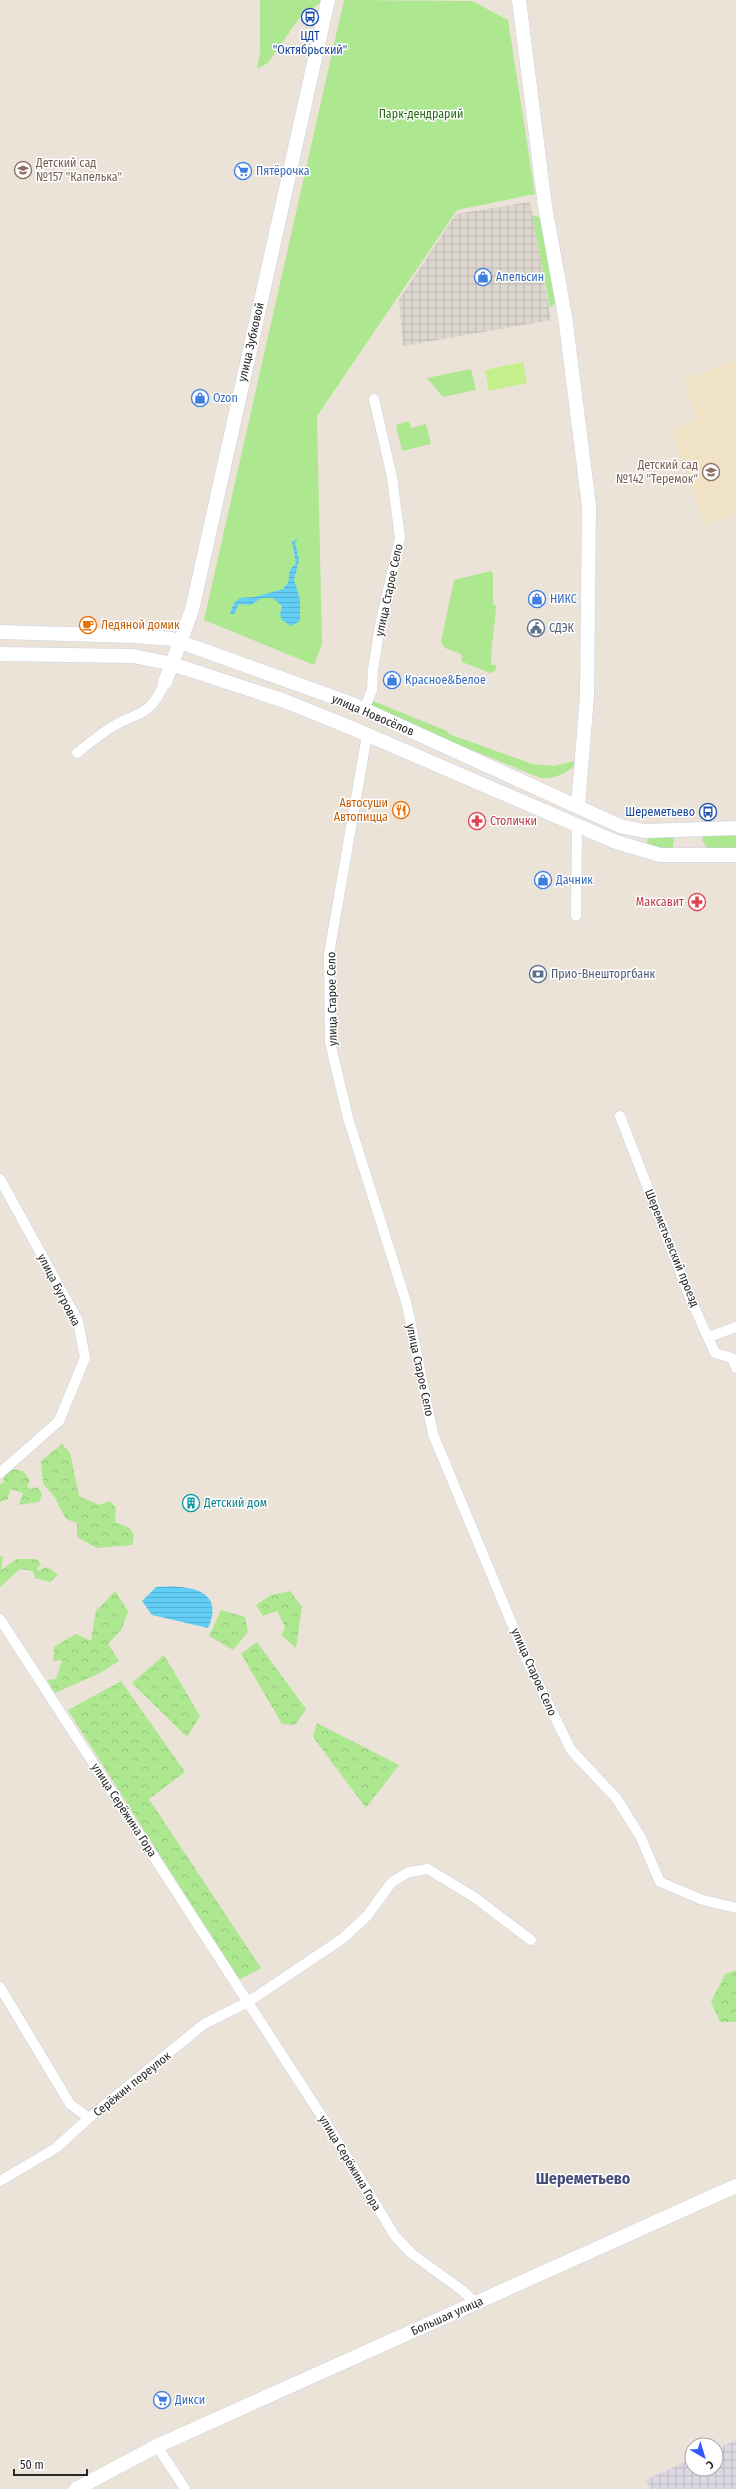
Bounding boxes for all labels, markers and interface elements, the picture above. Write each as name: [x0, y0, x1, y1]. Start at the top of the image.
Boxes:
bus stop icon: ЦДТ "Октябрьский": [300, 7, 320, 27]
place label: ЦДТ "Октябрьский": [273, 29, 347, 57]
park label: Парк-дендрарий: [379, 107, 463, 121]
place label: Детский сад №157 "Капелька": [35, 156, 122, 184]
school or university icon: Детский сад №157 "Капелька": [13, 160, 33, 180]
supermarket icon: Пятёрочка: [233, 161, 253, 181]
place label: Пятёрочка: [256, 164, 310, 178]
shop icon: Апельсин: [473, 267, 493, 287]
place label: Апельсин: [496, 270, 544, 284]
street label: улица Зубковой: [235, 301, 267, 383]
shop icon: Ozon: [190, 388, 210, 408]
place label: Ozon: [213, 391, 238, 405]
place label: Детский сад №142 "Теремок": [616, 458, 698, 486]
school or university icon: Детский сад №142 "Теремок": [701, 462, 721, 482]
street label: улица Старое Село: [372, 542, 406, 638]
shop icon: НИКС: [527, 589, 547, 609]
place label: НИКС: [550, 592, 577, 606]
cafe icon: Ледяной домик: [78, 615, 98, 635]
place label: Ледяной домик: [101, 618, 180, 632]
public building icon: СДЭК: [526, 618, 546, 638]
place label: СДЭК: [549, 621, 575, 635]
shop icon: Красное&Белое: [382, 670, 402, 690]
place label: Красное&Белое: [405, 673, 486, 687]
street label: улица Новосёлов: [330, 691, 416, 739]
place label: Автосуши Автопицца: [334, 796, 388, 824]
restaurant icon: Автосуши Автопицца: [391, 800, 411, 820]
bus stop icon: Шереметьево: [698, 802, 718, 822]
place label: Шереметьево: [625, 805, 695, 819]
pharmacy icon: Столички: [467, 811, 487, 831]
place label: Столички: [490, 814, 537, 828]
shop icon: Дачник: [533, 870, 553, 890]
place label: Дачник: [555, 873, 593, 887]
pharmacy icon: Максавит: [687, 892, 707, 912]
place label: Максавит: [636, 895, 684, 909]
street label: улица Старое Село: [324, 952, 340, 1046]
bank icon: Прио-Внешторгбанк: [528, 964, 548, 984]
place label: Прио-Внешторгбанк: [551, 967, 656, 981]
street label: Шереметьевский проезд: [642, 1187, 702, 1309]
street label: улица Бугровка: [35, 1252, 83, 1329]
street label: улица Старое Село: [403, 1322, 437, 1418]
building icon: Детский дом: [181, 1493, 201, 1513]
place label: Детский дом: [203, 1496, 267, 1510]
street label: улица Старое Село: [508, 1626, 560, 1718]
street label: улица Серёжина Гора: [88, 1761, 160, 1860]
street label: Серёжин переулок: [91, 2048, 174, 2119]
street label: улица Серёжина Гора: [316, 2113, 384, 2213]
district label: Шереметьево: [536, 2169, 631, 2188]
street label: Большая улица: [409, 2294, 485, 2338]
supermarket icon: Дикси: [152, 2390, 172, 2410]
place label: Дикси: [174, 2393, 205, 2407]
north arrow: [684, 2437, 724, 2477]
scale bar: [14, 2451, 87, 2477]
text: 50 m: [20, 2458, 44, 2472]
text: С: [703, 2458, 716, 2472]

